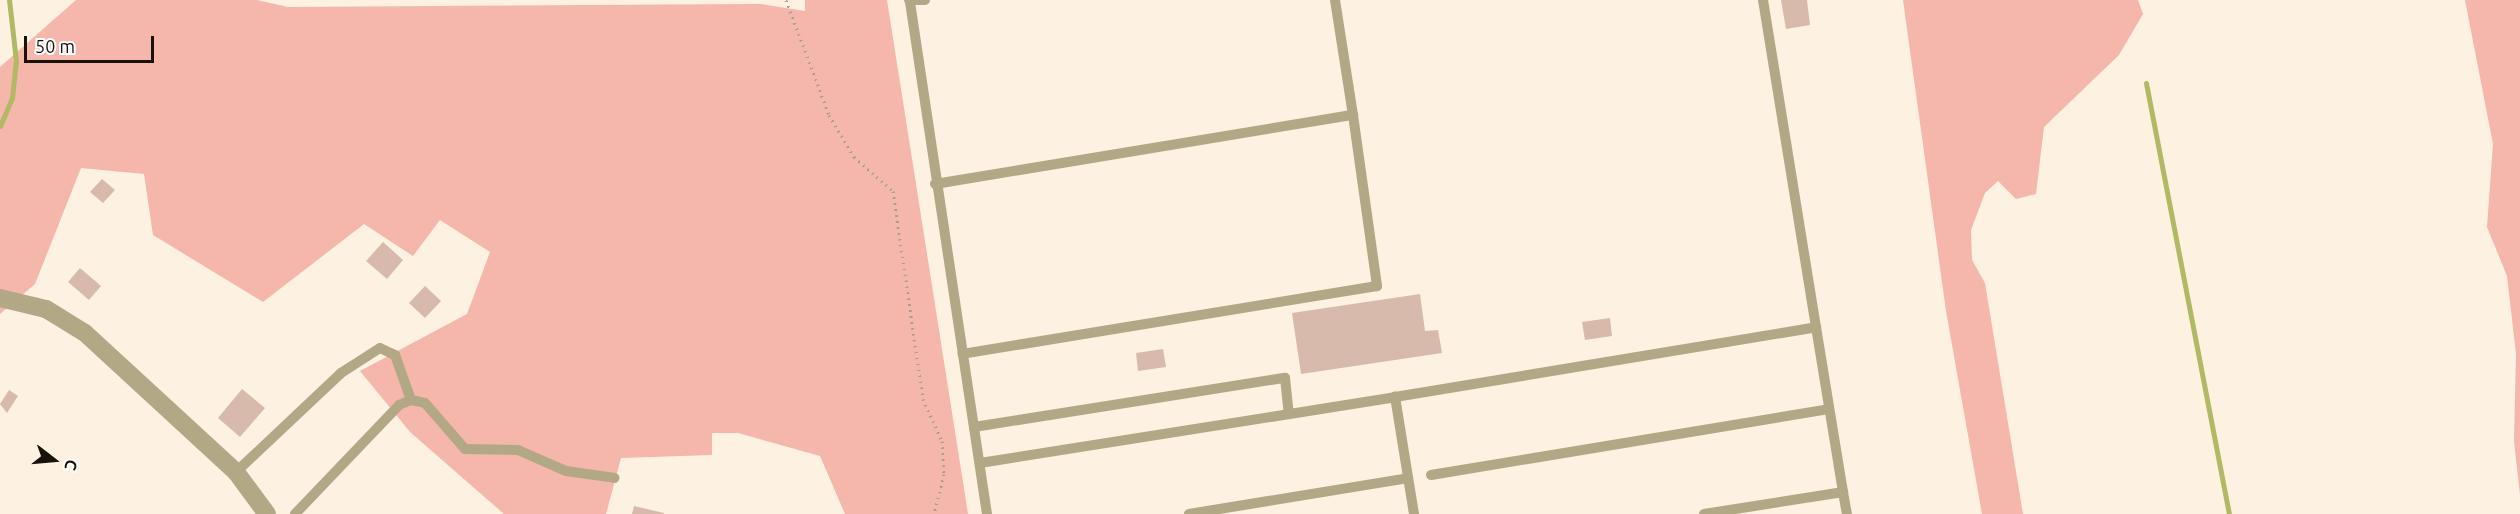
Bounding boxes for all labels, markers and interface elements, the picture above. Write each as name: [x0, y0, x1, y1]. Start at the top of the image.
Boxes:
scale bar: [27, 24, 158, 62]
text: 50 m: [35, 36, 75, 56]
north arrow: [24, 430, 84, 490]
text: С: [61, 458, 81, 472]

